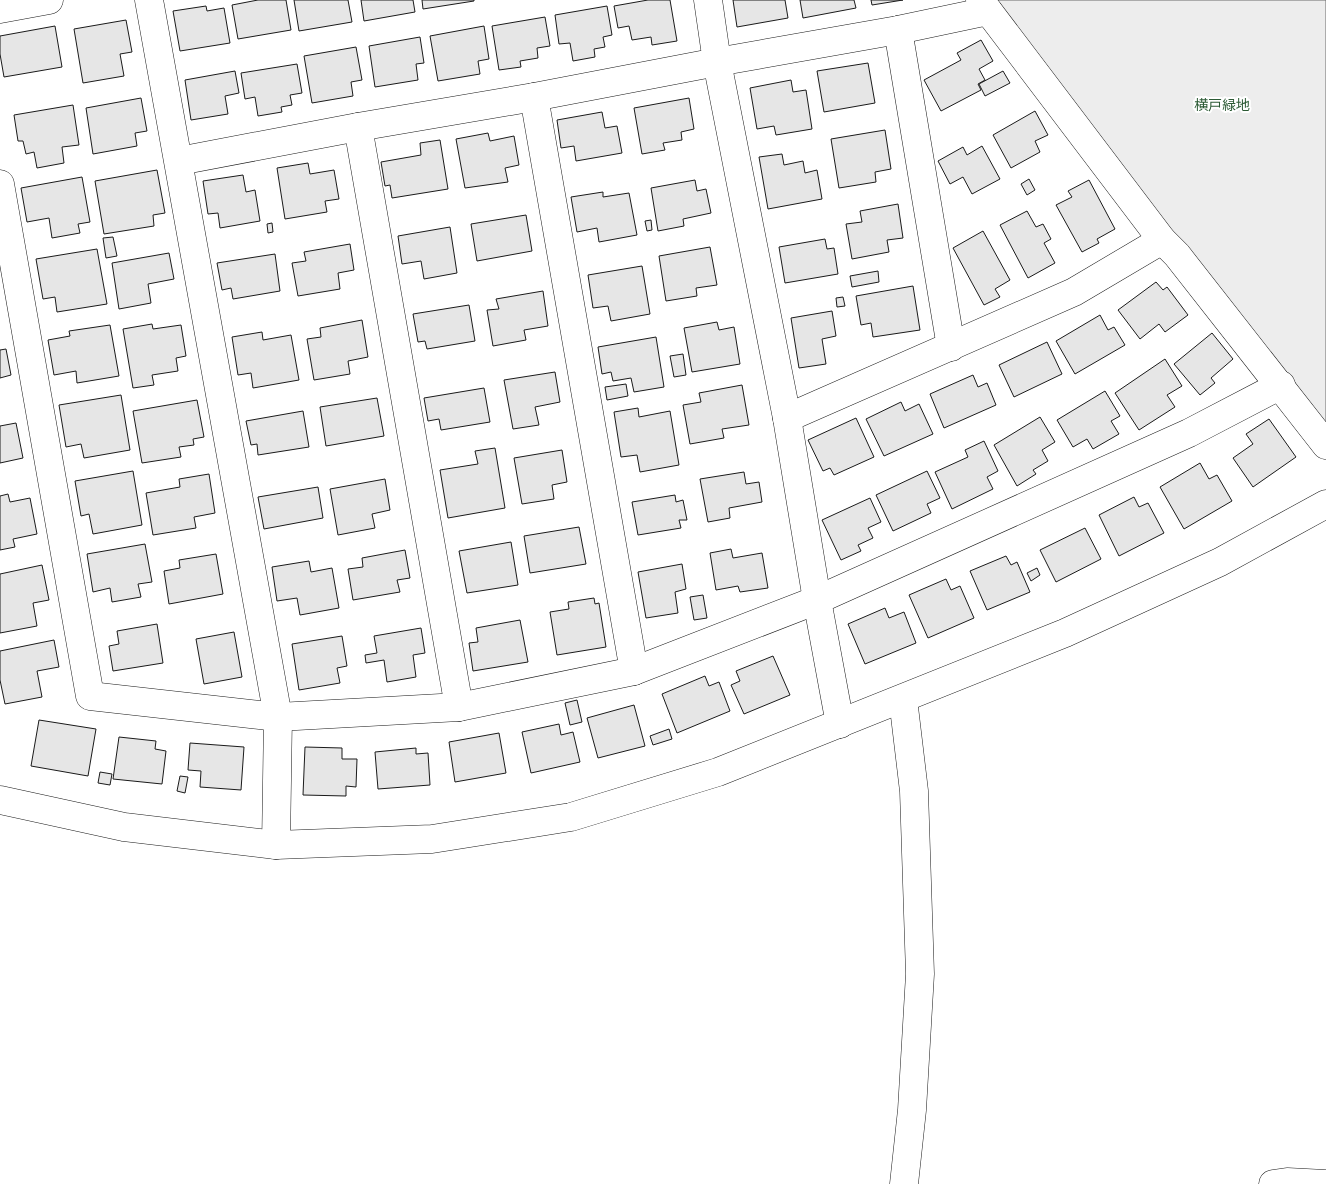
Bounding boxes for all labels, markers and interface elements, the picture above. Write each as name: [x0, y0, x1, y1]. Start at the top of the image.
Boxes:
park label: 横戸緑地: [1194, 96, 1250, 113]

